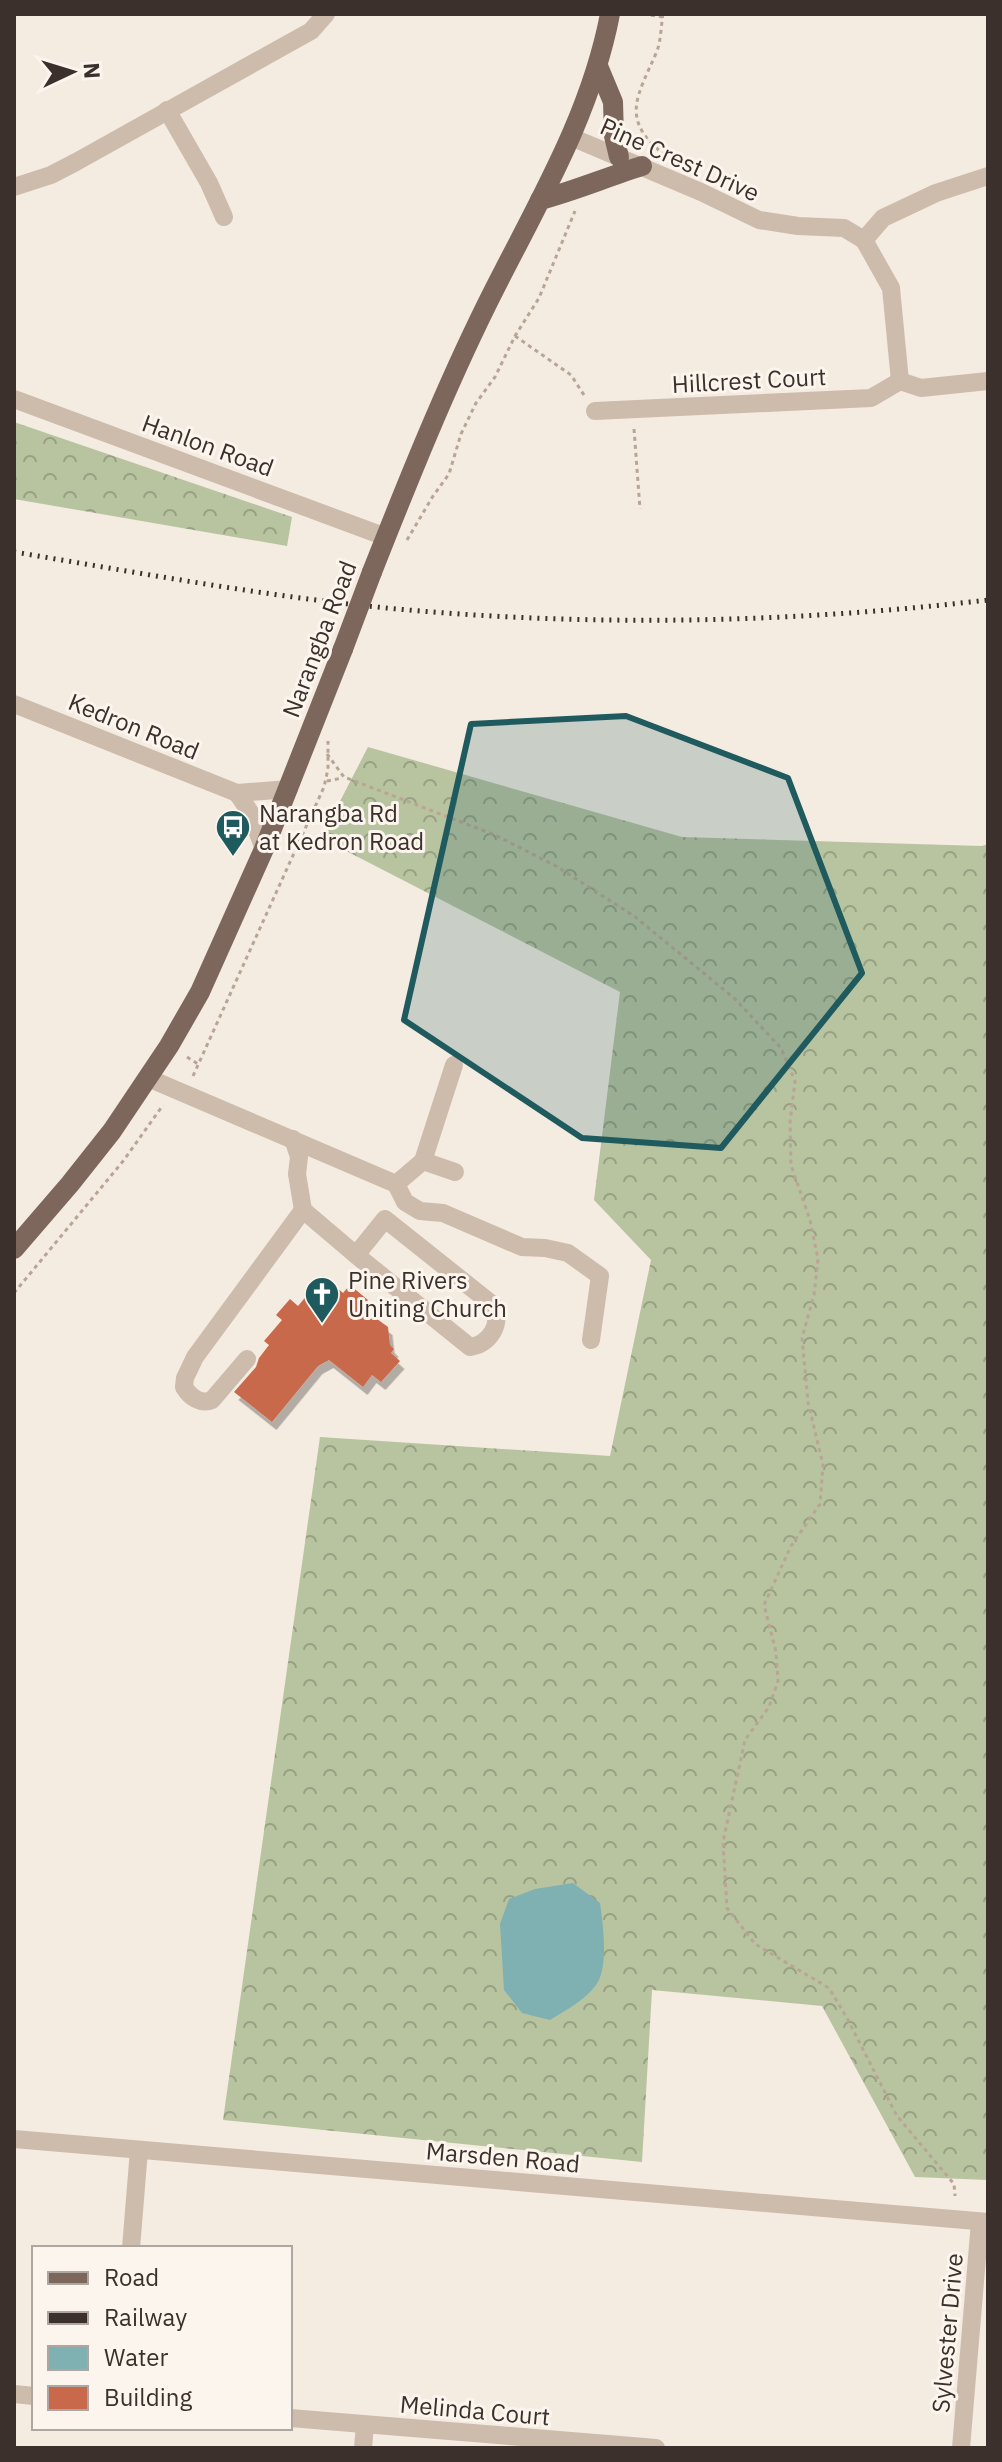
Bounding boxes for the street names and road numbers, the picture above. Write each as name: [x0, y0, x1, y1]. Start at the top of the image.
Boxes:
street label: Pine Crest Drive: [595, 110, 765, 208]
street label: Hillcrest Court: [671, 360, 827, 400]
street label: Hanlon Road: [138, 406, 278, 484]
street label: Narangba Road: [274, 556, 364, 722]
street label: Kedron Road: [64, 685, 204, 767]
street label: Marsden Road: [425, 2134, 581, 2180]
street label: Sylvester Drive: [924, 2252, 970, 2414]
street label: Melinda Court: [399, 2388, 551, 2432]

